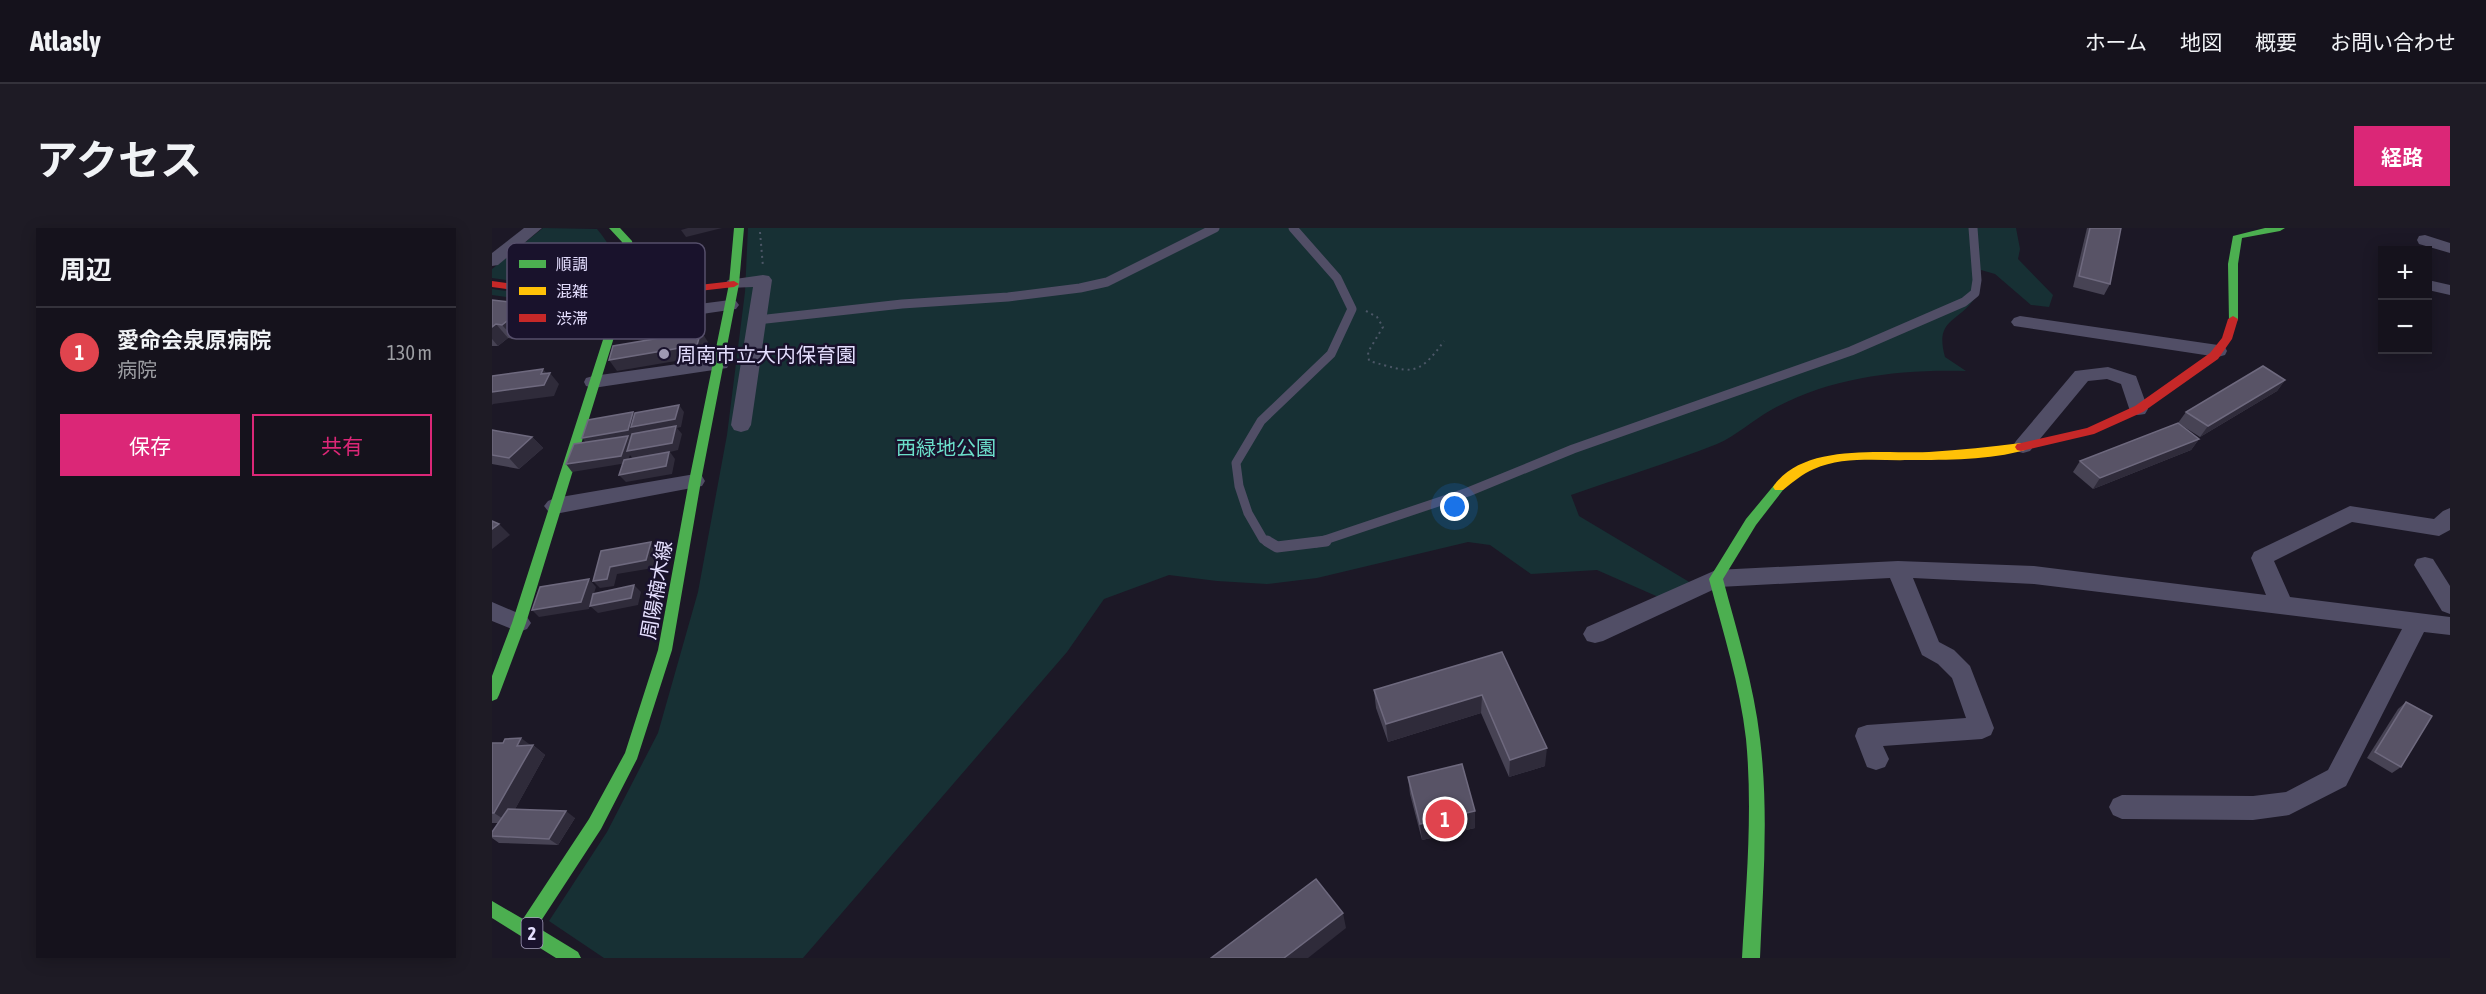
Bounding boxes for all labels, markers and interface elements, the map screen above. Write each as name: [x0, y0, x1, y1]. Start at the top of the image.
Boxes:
text: Atlasly: [30, 25, 101, 57]
text: ホーム: [2085, 30, 2147, 54]
text: 地図: [2180, 30, 2222, 54]
text: 概要: [2255, 30, 2297, 54]
text: お問い合わせ: [2330, 30, 2456, 54]
button: 経路: [2354, 126, 2450, 186]
text: アクセス: [36, 136, 202, 184]
legend: [507, 243, 705, 339]
map controls: [2378, 246, 2432, 354]
button: +: [2378, 246, 2432, 300]
text: 周辺: [60, 255, 112, 285]
text: 順調: [556, 255, 588, 273]
text: 混雑: [556, 282, 588, 300]
button: −: [2378, 300, 2432, 354]
text: 渋滞: [556, 309, 588, 327]
text: 愛命会泉原病院: [117, 327, 271, 353]
text: 1: [75, 341, 84, 364]
text: 130 m: [387, 341, 432, 364]
place label: 周南市立大内保育園: [676, 343, 856, 366]
marker: 周南市立大内保育園: [657, 347, 671, 361]
text: 病院: [117, 358, 157, 381]
button: 保存: [60, 414, 240, 476]
button: 共有: [252, 414, 432, 476]
park label: 西緑地公園: [896, 436, 996, 459]
your location: [1440, 492, 1469, 521]
street label: 周陽楠木線: [636, 539, 676, 641]
pin: 1: [1426, 796, 1464, 842]
road number: 2: [522, 918, 543, 948]

